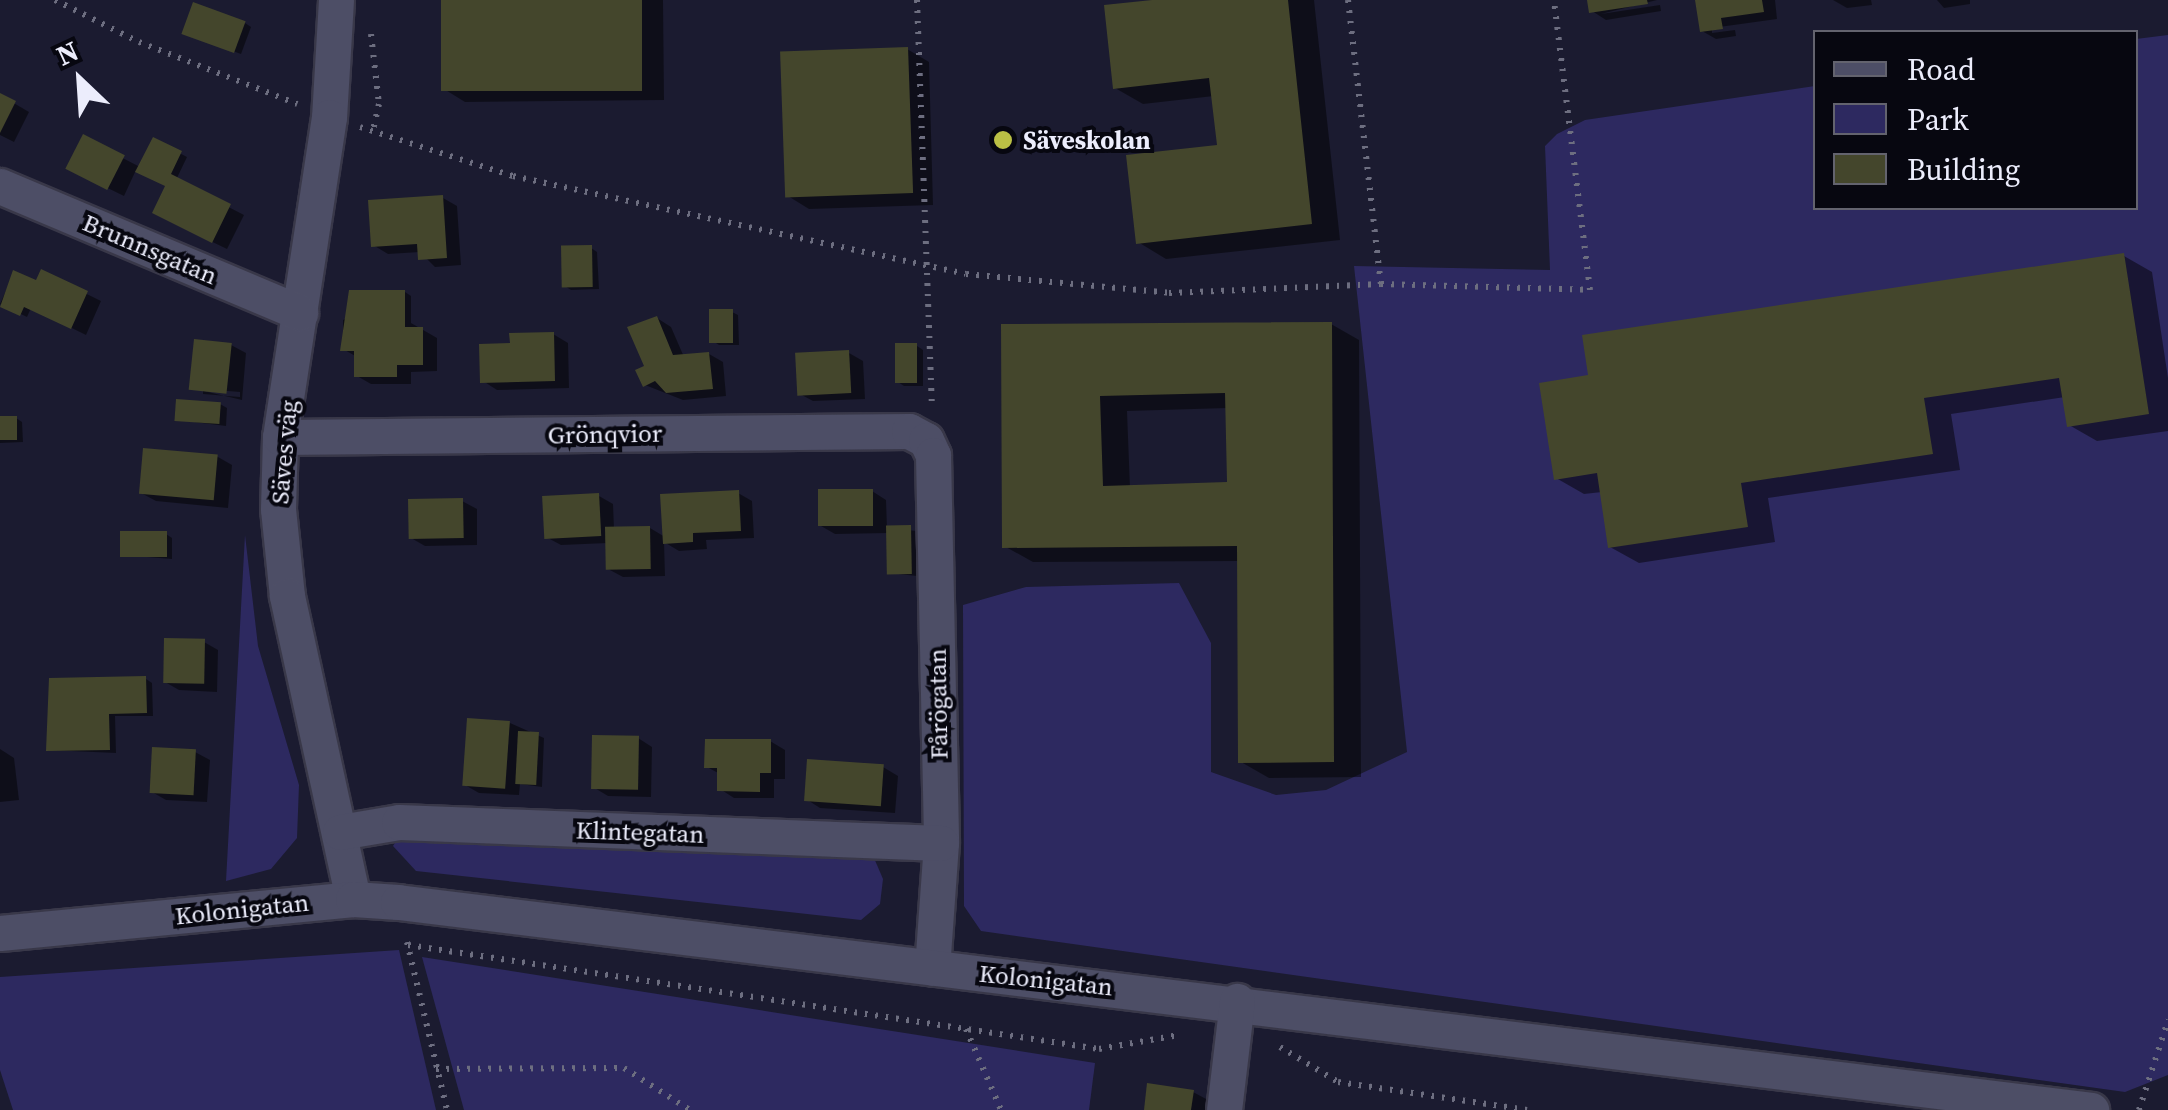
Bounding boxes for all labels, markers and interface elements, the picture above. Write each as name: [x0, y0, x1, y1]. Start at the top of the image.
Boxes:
north arrow: [30, 30, 130, 130]
legend: [1813, 30, 2138, 210]
text: N: [50, 31, 85, 74]
text: Road: [1907, 49, 1975, 90]
text: Park: [1907, 99, 1969, 140]
place label: Säveskolan: [1023, 125, 1151, 155]
marker: Säveskolan: [992, 129, 1014, 151]
text: Building: [1907, 149, 2020, 190]
street label: Brunnsgatan: [78, 207, 222, 291]
street label: Säves väg: [265, 399, 303, 505]
street label: Grönqvior: [547, 418, 663, 450]
street label: Fårögatan: [922, 648, 954, 760]
street label: Klintegatan: [575, 815, 705, 849]
street label: Kolonigatan: [174, 887, 310, 931]
street label: Kolonigatan: [978, 958, 1114, 1002]

